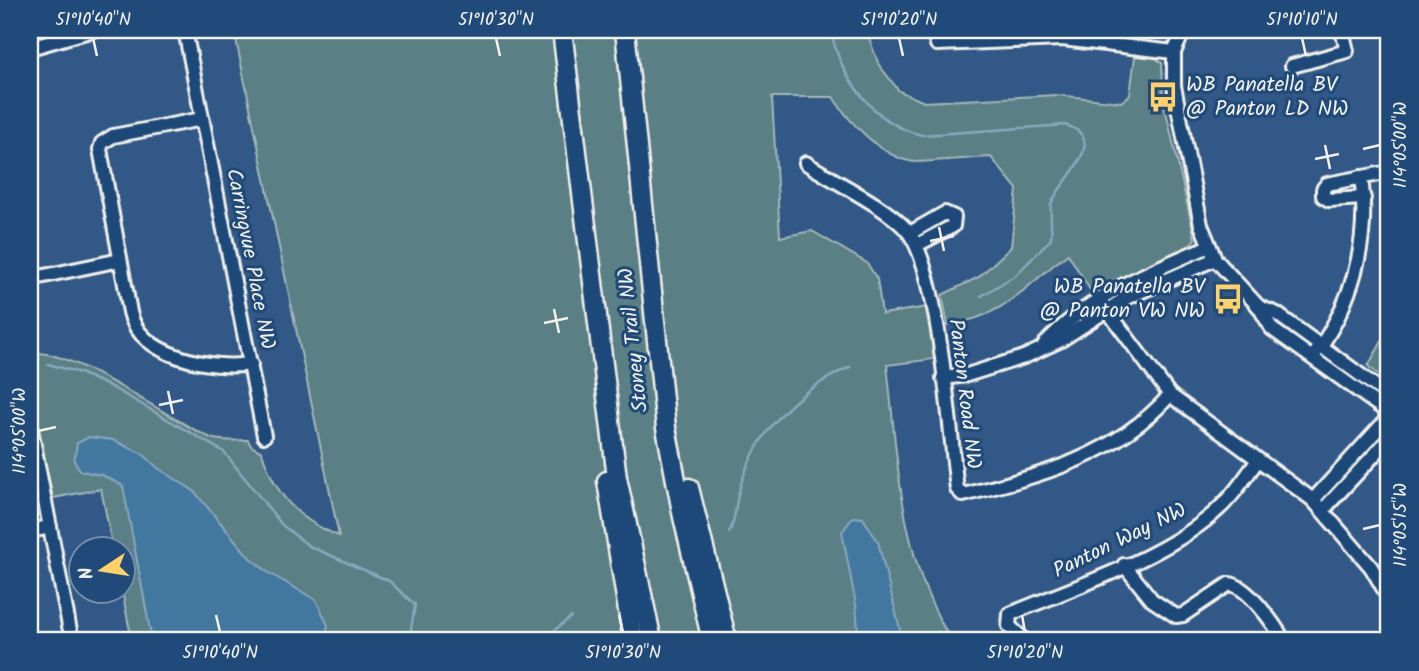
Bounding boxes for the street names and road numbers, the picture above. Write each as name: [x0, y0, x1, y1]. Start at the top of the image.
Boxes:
street label: Carringvue Place NW: [216, 166, 284, 352]
street label: Stoney Trail NW: [610, 266, 658, 414]
street label: Panton Road NW: [938, 317, 990, 471]
street label: Panton Way NW: [1048, 494, 1192, 588]

